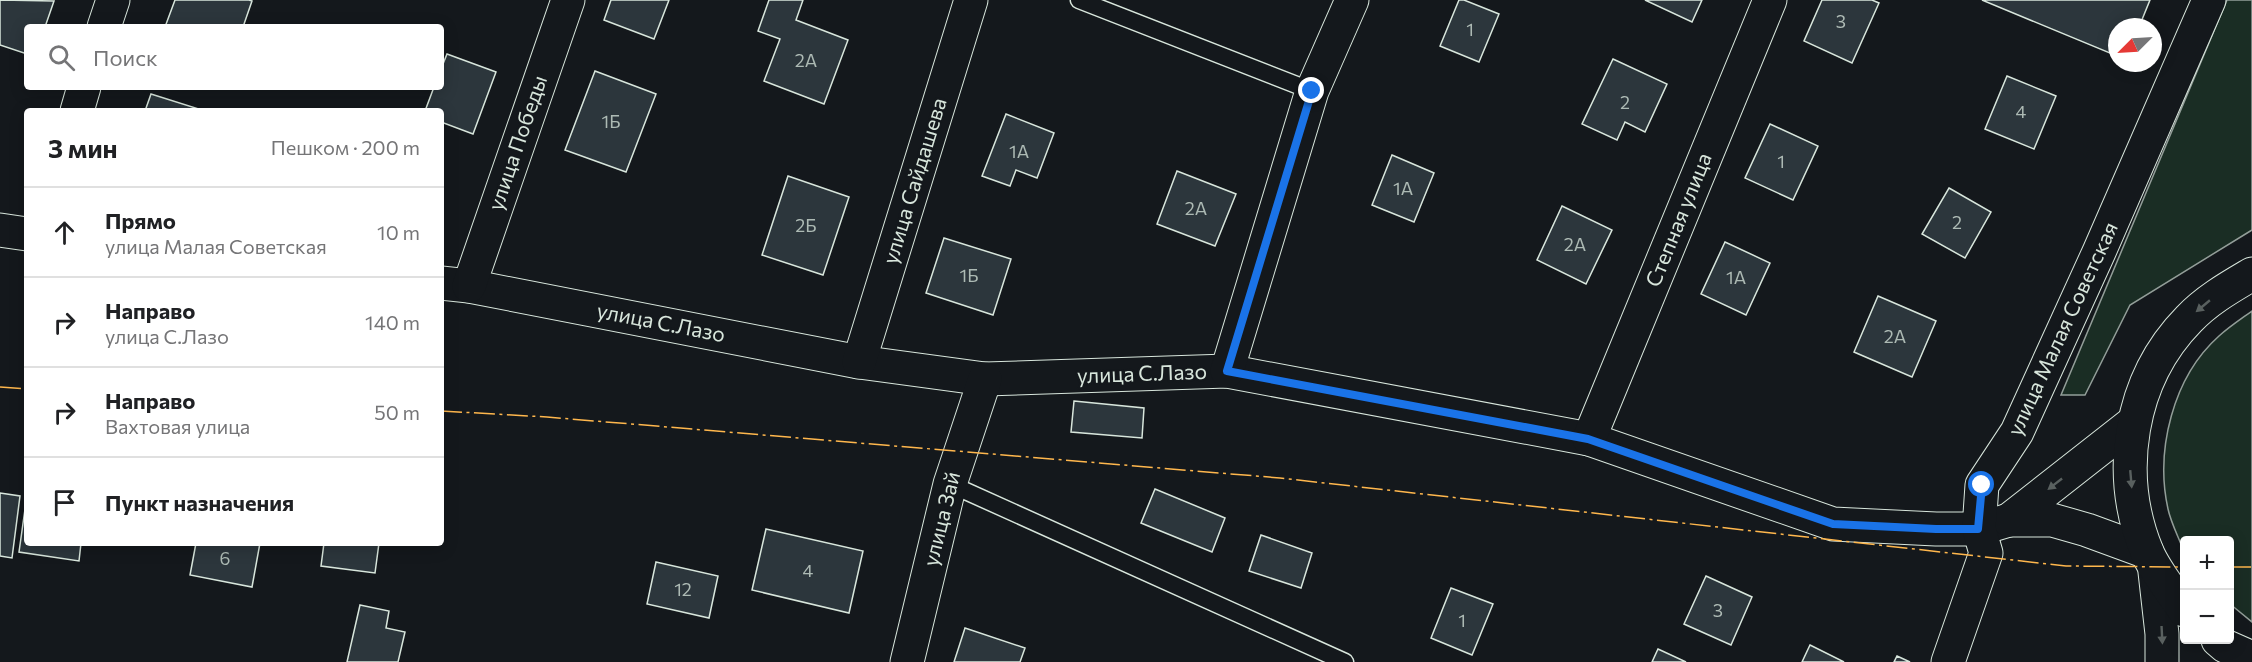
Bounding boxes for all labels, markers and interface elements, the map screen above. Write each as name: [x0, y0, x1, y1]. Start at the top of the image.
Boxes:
house number: 3: [1836, 10, 1846, 32]
house number: 1: [1466, 18, 1474, 40]
north arrow: [2108, 18, 2162, 72]
search box: [24, 24, 444, 90]
icon: search: [45, 41, 78, 74]
text: Поиск: [93, 44, 158, 71]
house number: 2А: [795, 49, 817, 71]
street label: улица Победы: [482, 72, 551, 213]
route end: [1298, 77, 1324, 103]
house number: 2: [1620, 91, 1630, 113]
street label: улица Сайдашева: [876, 94, 951, 267]
house number: 4: [2016, 100, 2027, 122]
house number: 1Б: [602, 110, 620, 132]
text: 3 мин: [48, 132, 118, 163]
text: Пешком · 200 m: [271, 135, 420, 159]
house number: 1А: [1009, 140, 1029, 162]
street label: Степная улица: [1639, 149, 1716, 290]
house number: 1: [1777, 150, 1785, 172]
house number: 1А: [1393, 177, 1413, 199]
house number: 2А: [1185, 197, 1207, 219]
text: Прямо: [105, 207, 176, 234]
house number: 2: [1952, 211, 1962, 233]
house number: 2Б: [795, 214, 817, 236]
icon: ahead: [48, 216, 81, 249]
street label: улица Малая Советская: [2001, 218, 2122, 439]
text: 10 m: [377, 220, 420, 244]
house number: 2А: [1564, 233, 1586, 255]
text: улица Малая Советская: [105, 234, 327, 258]
house number: 1Б: [960, 264, 978, 286]
house number: 1А: [1726, 266, 1746, 288]
text: Направо: [105, 297, 195, 324]
street label: улица С.Лазо: [595, 297, 728, 346]
one-way arrow: [2196, 299, 2211, 312]
icon: right: [48, 306, 81, 339]
text: 140 m: [365, 310, 420, 334]
text: улица С.Лазо: [105, 324, 229, 348]
house number: 2А: [1884, 325, 1906, 347]
street label: улица С.Лазо: [1076, 358, 1207, 387]
text: Направо: [105, 387, 195, 414]
icon: right: [48, 396, 81, 429]
text: 50 m: [374, 400, 420, 424]
text: Вахтовая улица: [105, 414, 250, 438]
street label: улица Зай: [917, 469, 964, 568]
one-way arrow: [2126, 470, 2136, 489]
route start: [1968, 471, 1994, 497]
one-way arrow: [2047, 478, 2063, 491]
icon: arrive: [48, 486, 81, 519]
text: Пункт назначения: [105, 489, 294, 516]
map controls: [2180, 536, 2234, 644]
button: +: [2180, 536, 2234, 590]
house number: 6: [220, 547, 230, 569]
house number: 4: [803, 559, 814, 581]
house number: 12: [674, 578, 692, 600]
button: −: [2180, 590, 2234, 644]
house number: 3: [1713, 599, 1723, 621]
house number: 1: [1458, 609, 1466, 631]
one-way arrow: [2157, 626, 2166, 645]

